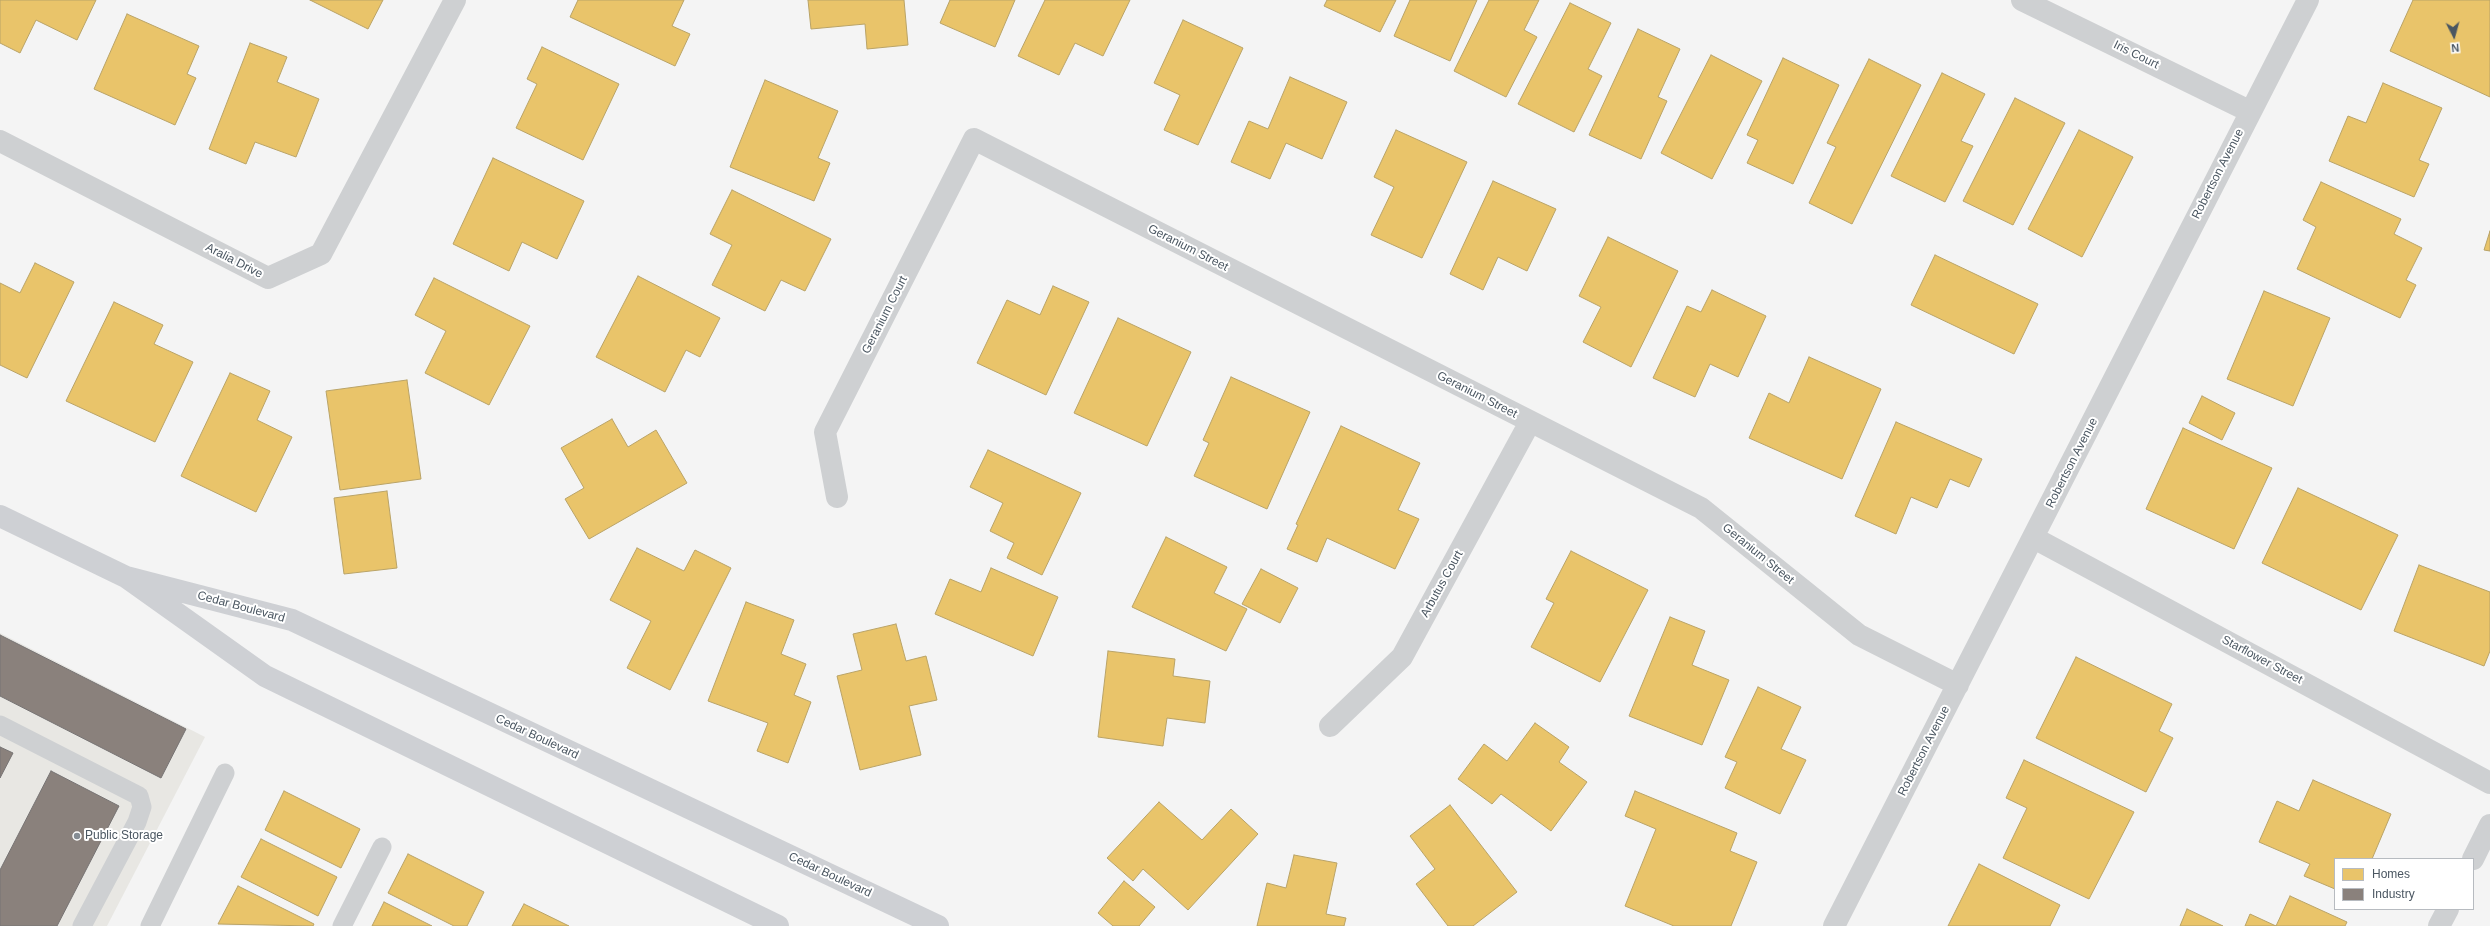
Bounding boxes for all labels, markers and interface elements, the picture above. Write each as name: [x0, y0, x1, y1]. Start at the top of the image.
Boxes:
north arrow: [2434, 16, 2474, 56]
street label: Iris Court: [2111, 38, 2161, 72]
text: N: [2451, 42, 2460, 54]
street label: Robertson Avenue: [2189, 127, 2247, 221]
street label: Geranium Street: [1146, 222, 1230, 274]
street label: Aralia Drive: [203, 241, 265, 281]
street label: Geranium Court: [859, 274, 911, 356]
street label: Geranium Street: [1435, 369, 1519, 421]
street label: Robertson Avenue: [2043, 416, 2101, 510]
street label: Geranium Street: [1719, 521, 1797, 587]
street label: Arbutus Court: [1418, 548, 1466, 620]
street label: Cedar Boulevard: [196, 588, 286, 626]
street label: Starflower Street: [2219, 633, 2305, 687]
street label: Robertson Avenue: [1895, 704, 1953, 798]
street label: Cedar Boulevard: [493, 711, 581, 763]
place label: Public Storage: [85, 829, 163, 843]
marker: Public Storage: [72, 831, 82, 841]
street label: Cedar Boulevard: [786, 849, 874, 901]
legend: [2334, 858, 2474, 910]
text: Homes: [2372, 867, 2410, 881]
text: Industry: [2372, 887, 2415, 901]

